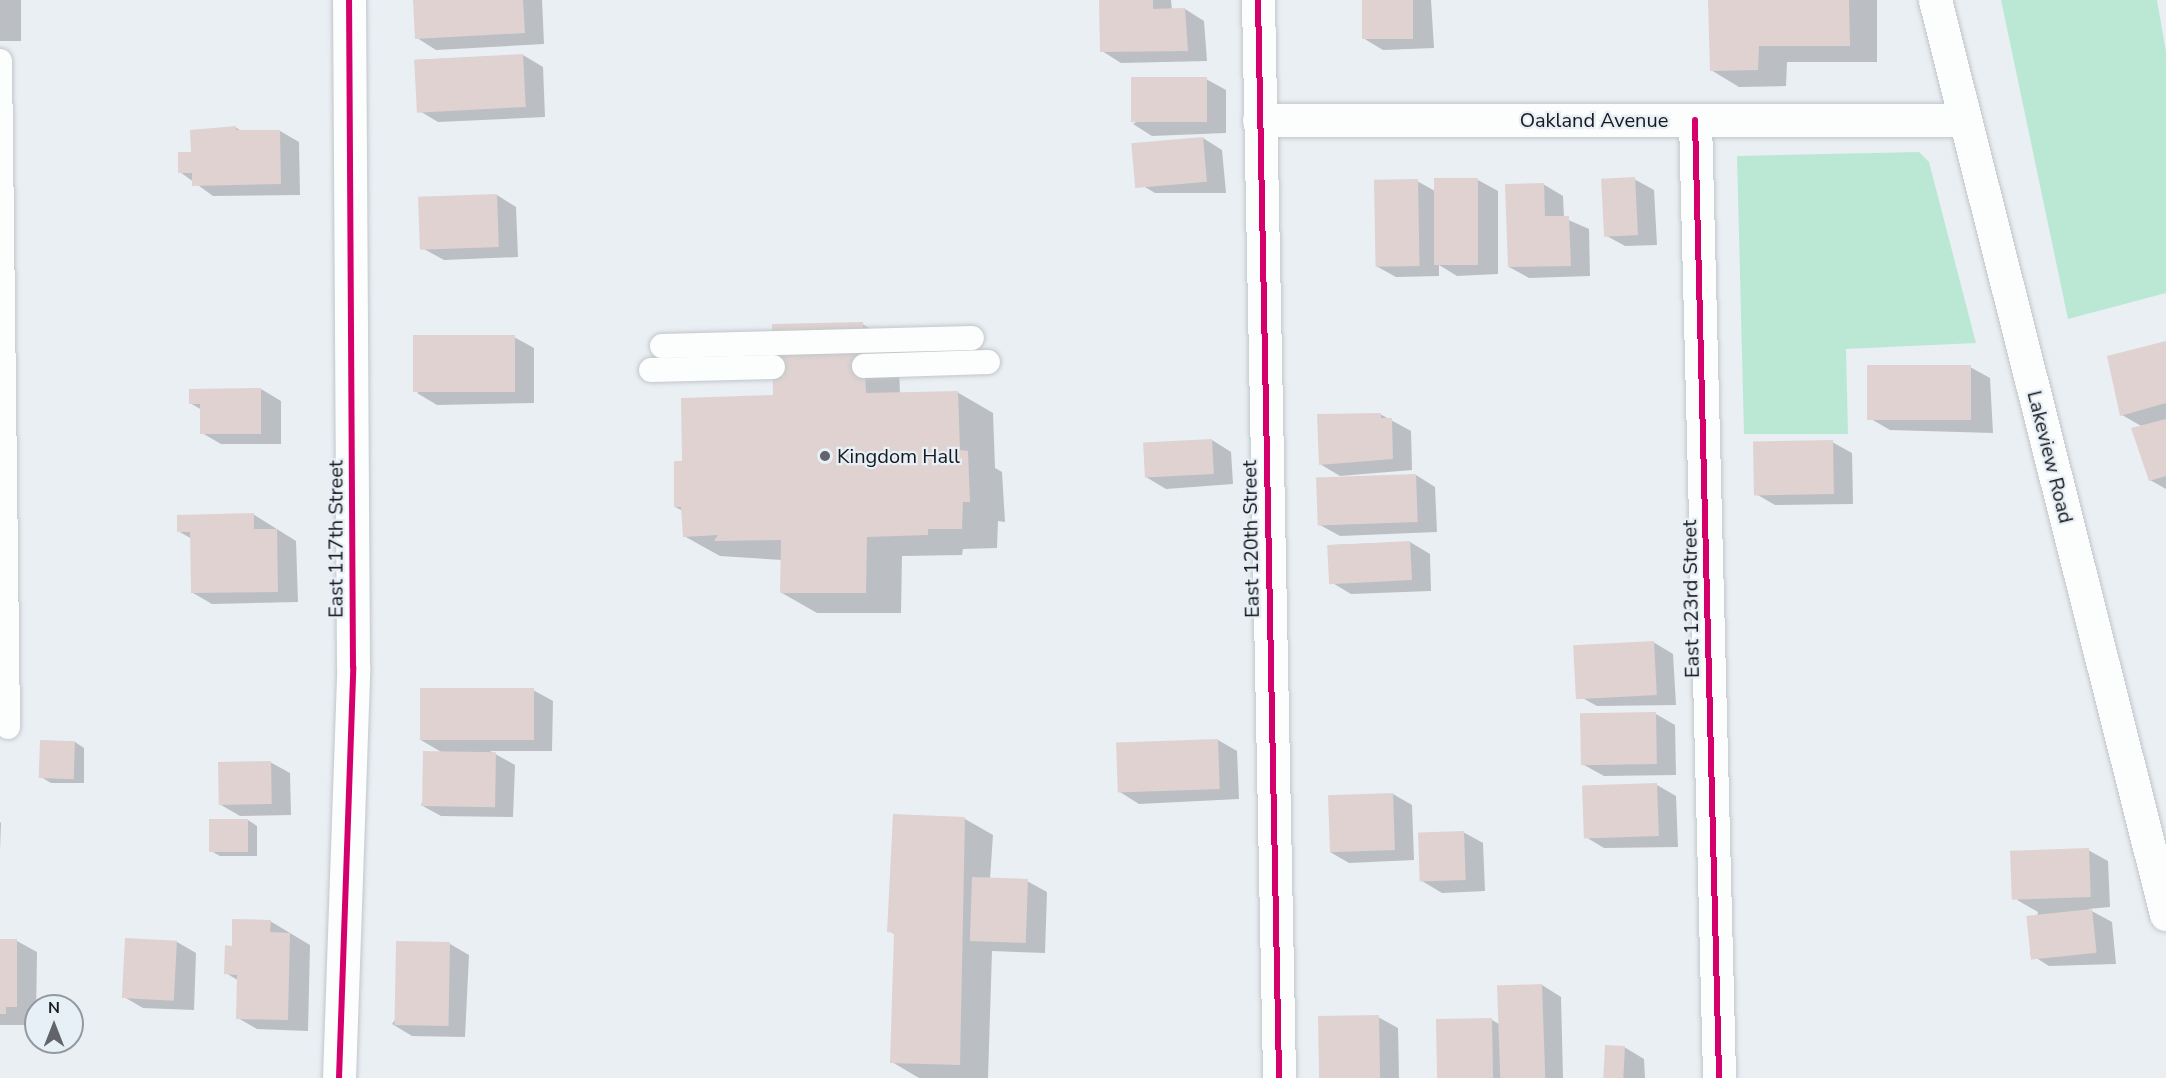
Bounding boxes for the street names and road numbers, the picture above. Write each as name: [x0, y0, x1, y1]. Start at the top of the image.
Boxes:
street label: Oakland Avenue: [1520, 108, 1668, 132]
street label: Lakeview Road: [2022, 388, 2078, 526]
street label: East 117th Street: [324, 460, 348, 618]
street label: East 120th Street: [1238, 460, 1264, 618]
street label: East 123rd Street: [1678, 520, 1704, 678]

